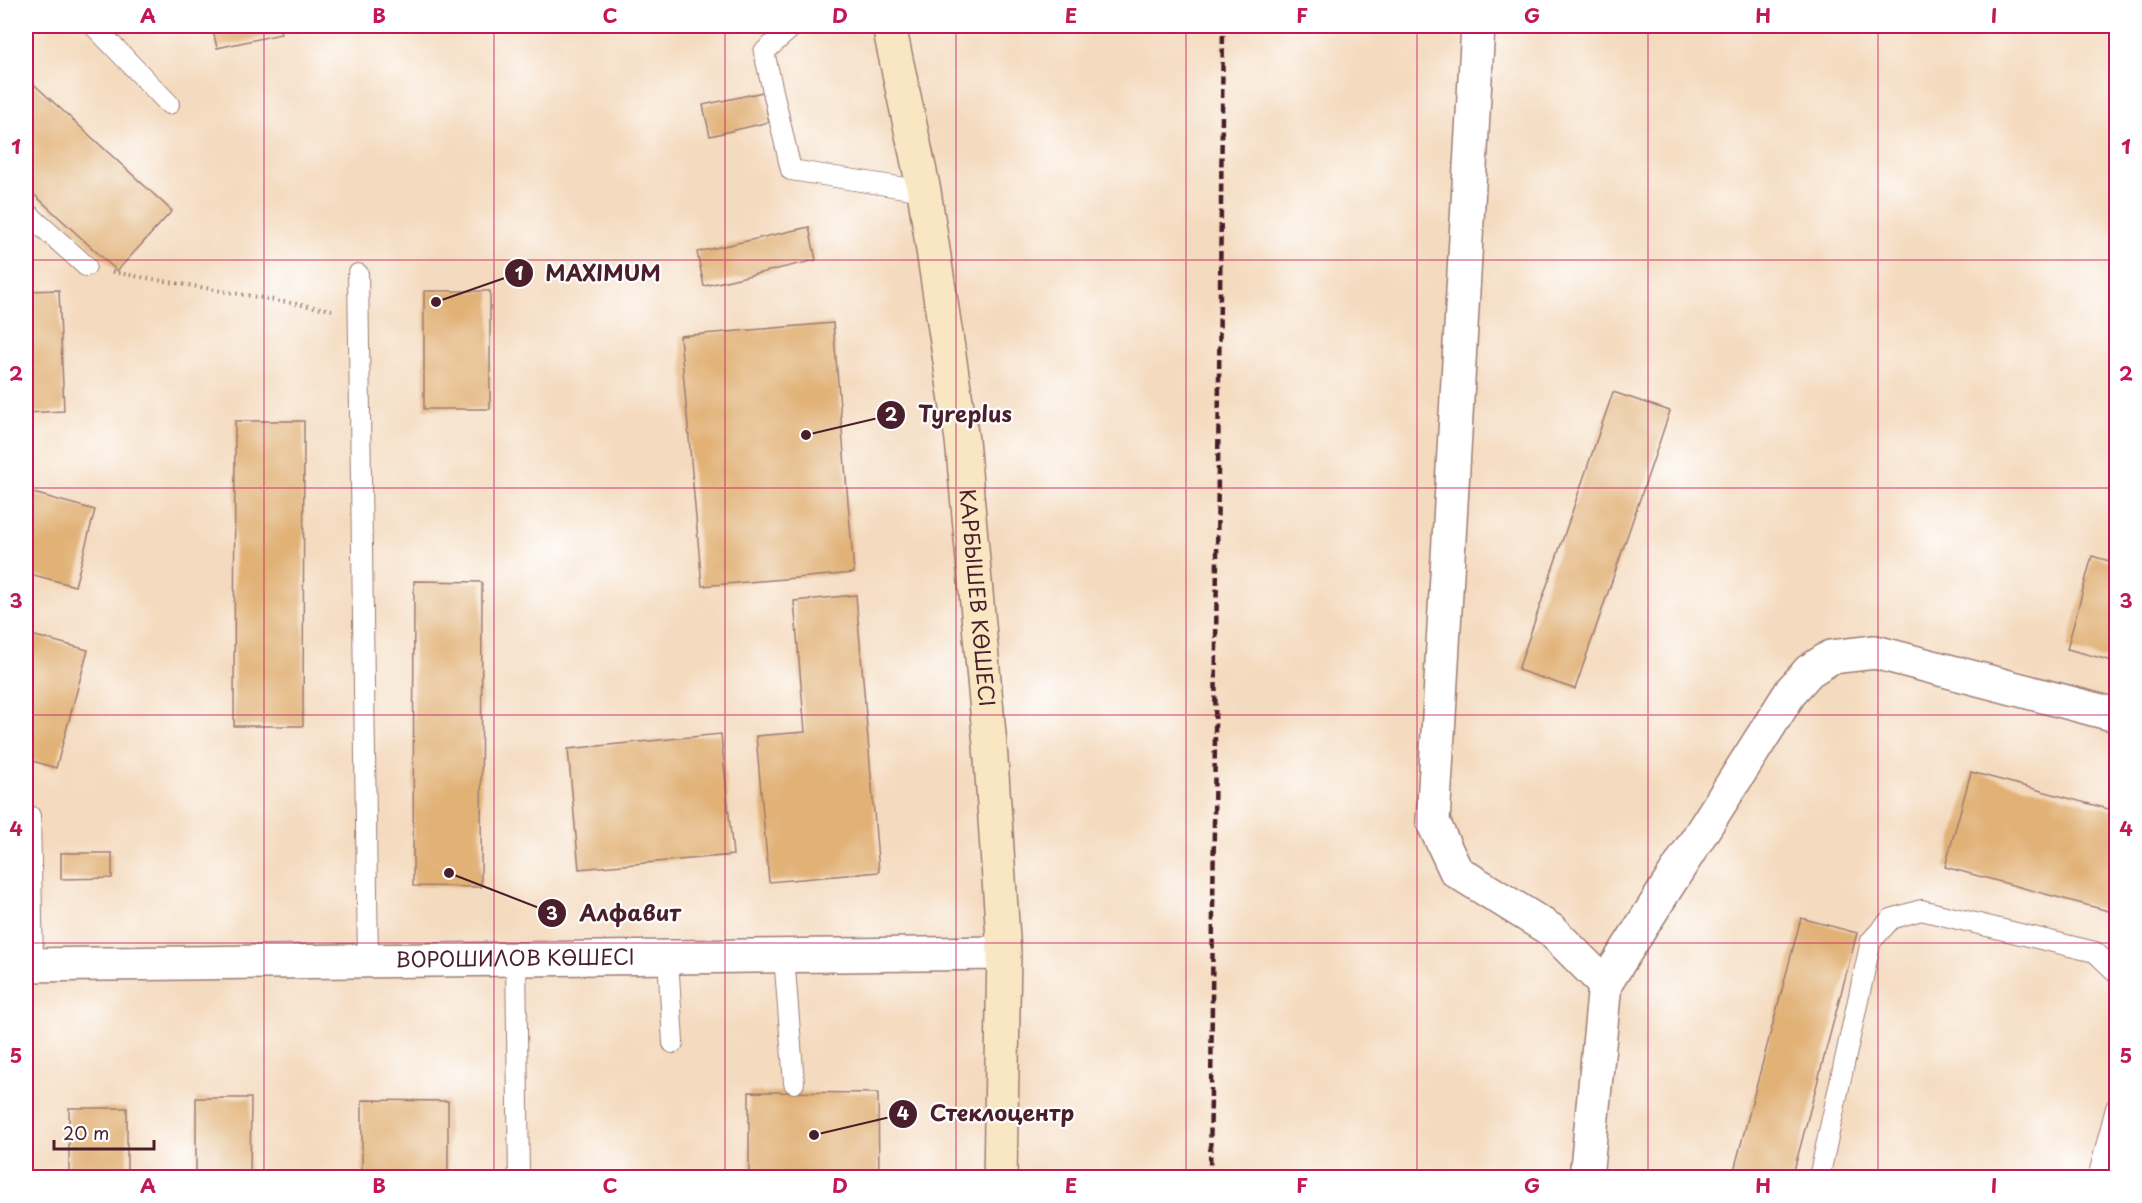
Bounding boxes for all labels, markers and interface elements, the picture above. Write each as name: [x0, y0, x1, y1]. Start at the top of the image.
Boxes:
text: A: [140, 0, 156, 30]
text: B: [372, 0, 386, 30]
text: C: [602, 0, 618, 30]
text: D: [832, 0, 848, 30]
text: E: [1065, 0, 1077, 30]
text: F: [1296, 0, 1308, 30]
text: G: [1524, 0, 1540, 30]
text: H: [1755, 0, 1771, 30]
text: I: [1991, 0, 1997, 30]
text: 1: [11, 131, 21, 161]
text: 1: [2121, 131, 2131, 161]
callout: MAXIMUM: [504, 253, 673, 293]
text: MAXIMUM: [545, 255, 661, 288]
text: 1: [515, 259, 524, 286]
text: 2: [9, 358, 23, 388]
text: 2: [2119, 358, 2133, 388]
callout: Tyreplus: [876, 395, 1024, 435]
text: Tyreplus: [918, 396, 1012, 429]
text: 2: [885, 400, 898, 427]
street label: КАРБЫШЕВ КӨШЕСІ: [953, 488, 1004, 708]
text: 3: [9, 585, 23, 615]
text: 3: [2119, 585, 2133, 615]
text: 4: [9, 813, 23, 843]
text: 4: [2119, 813, 2133, 843]
callout: Алфавит: [537, 893, 692, 933]
text: Алфавит: [578, 895, 681, 928]
text: 3: [546, 899, 558, 926]
street label: ВОРОШИЛОВ КӨШЕСІ: [395, 940, 635, 974]
text: 5: [10, 1040, 22, 1070]
text: 5: [2120, 1040, 2132, 1070]
callout: Стеклоцентр: [888, 1094, 1087, 1134]
text: Стеклоцентр: [930, 1095, 1074, 1128]
text: 4: [897, 1099, 909, 1126]
scale bar: [54, 1113, 154, 1151]
text: 20 m: [63, 1119, 109, 1146]
text: A: [140, 1170, 156, 1200]
text: B: [372, 1170, 386, 1200]
text: C: [602, 1170, 618, 1200]
text: D: [832, 1170, 848, 1200]
text: E: [1065, 1170, 1077, 1200]
text: F: [1296, 1170, 1308, 1200]
text: G: [1524, 1170, 1540, 1200]
text: H: [1755, 1170, 1771, 1200]
text: I: [1991, 1170, 1997, 1200]

